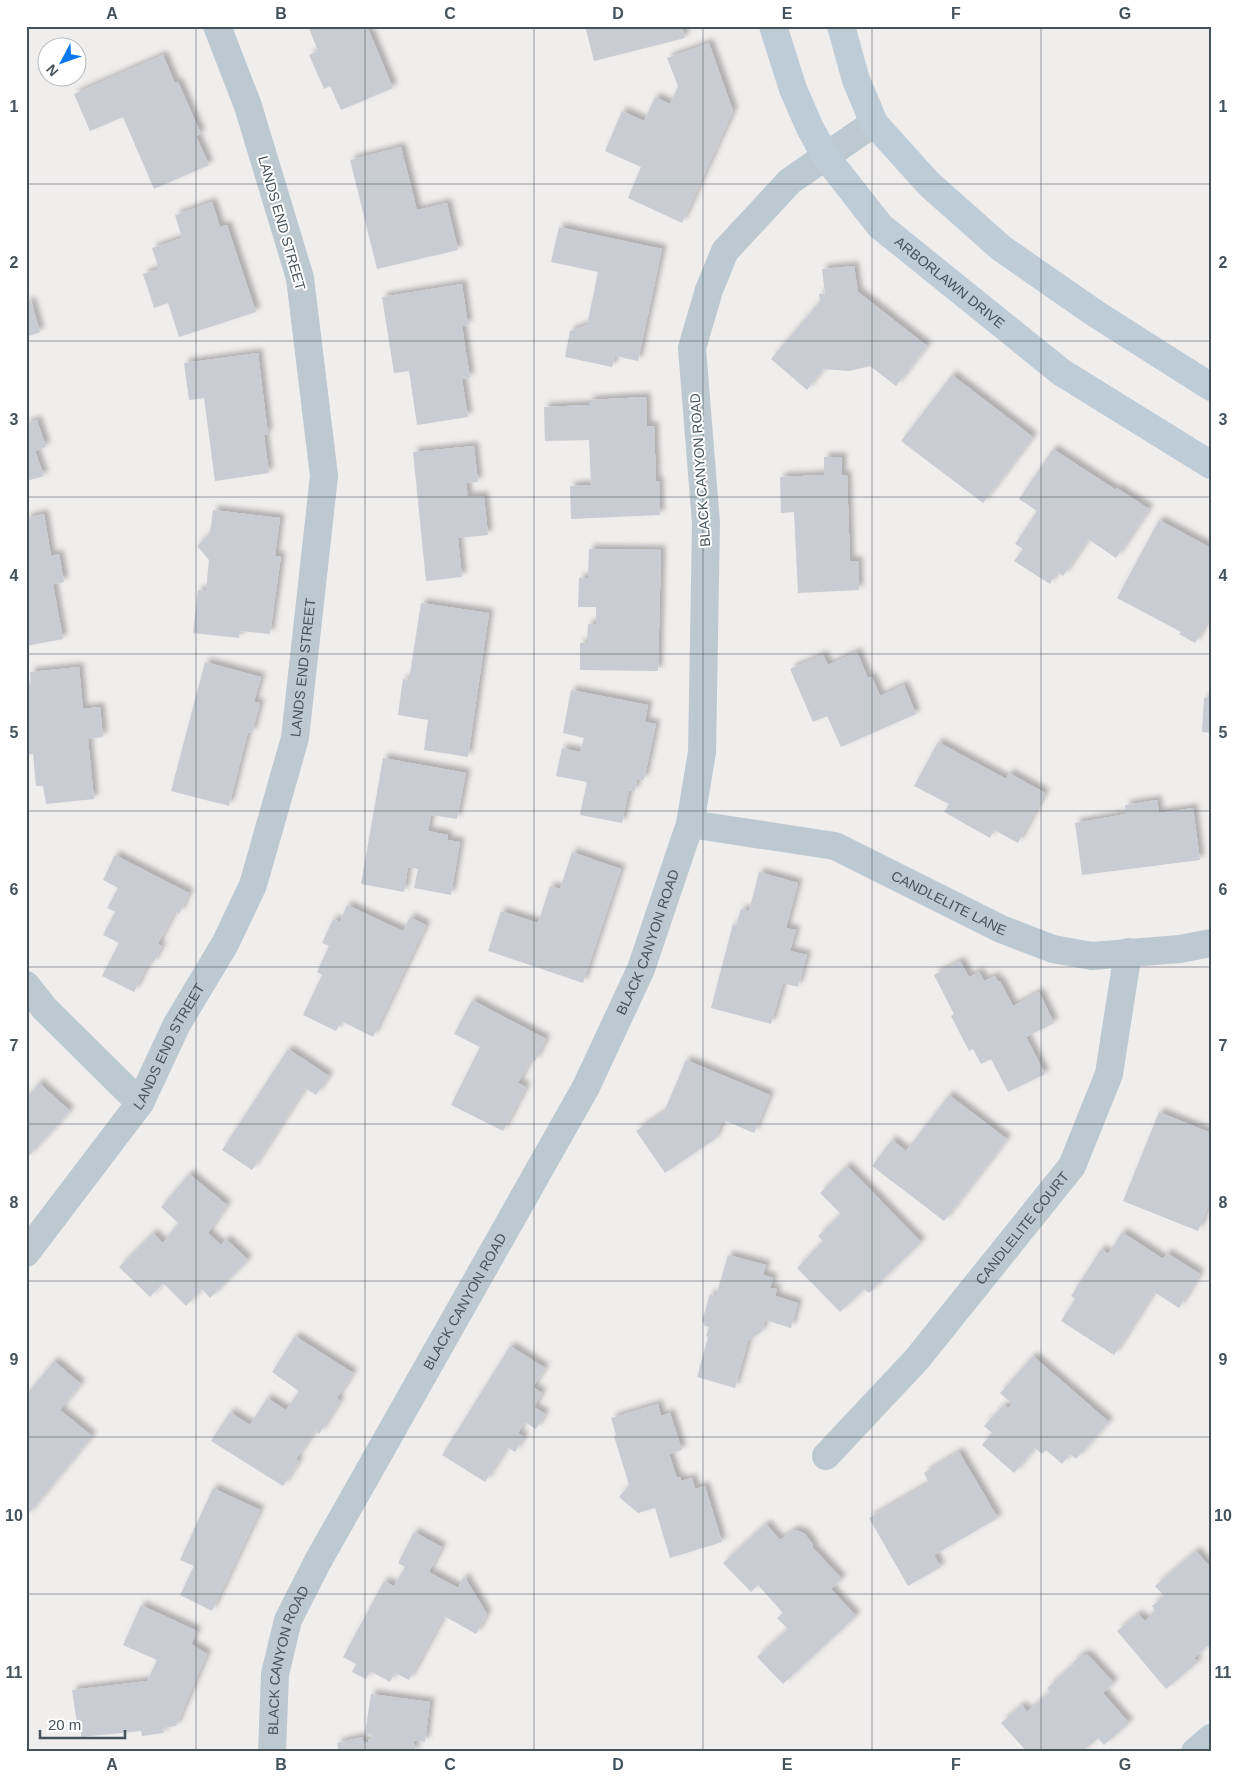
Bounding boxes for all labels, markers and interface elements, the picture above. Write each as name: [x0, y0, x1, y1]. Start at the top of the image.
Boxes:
text: A: [106, 5, 118, 22]
text: B: [275, 5, 287, 22]
text: C: [444, 5, 456, 22]
text: D: [612, 5, 624, 22]
text: E: [782, 5, 793, 22]
text: F: [951, 5, 961, 22]
text: G: [1119, 5, 1131, 22]
north arrow: [38, 38, 88, 88]
text: N: [43, 61, 62, 80]
text: 1: [10, 98, 19, 115]
text: 1: [1219, 98, 1228, 115]
street label: LANDS END STREET: [255, 154, 309, 293]
street label: ARBORLAWN DRIVE: [892, 233, 1008, 331]
text: 2: [10, 254, 19, 271]
text: 2: [1219, 254, 1228, 271]
street label: BLACK CANYON ROAD: [687, 393, 713, 547]
text: 3: [10, 411, 19, 428]
text: 3: [1219, 411, 1228, 428]
text: 4: [10, 567, 19, 584]
text: 4: [1219, 567, 1228, 584]
street label: LANDS END STREET: [287, 597, 318, 738]
text: 5: [10, 724, 19, 741]
text: 5: [1219, 724, 1228, 741]
street label: BLACK CANYON ROAD: [613, 867, 682, 1017]
street label: CANDLELITE LANE: [889, 867, 1009, 938]
text: 6: [10, 881, 19, 898]
text: 6: [1219, 881, 1228, 898]
street label: LANDS END STREET: [130, 980, 208, 1113]
text: 7: [10, 1037, 19, 1054]
text: 7: [1219, 1037, 1228, 1054]
street label: CANDLELITE COURT: [972, 1168, 1073, 1288]
text: 8: [10, 1194, 19, 1211]
text: 8: [1219, 1194, 1228, 1211]
street label: BLACK CANYON ROAD: [420, 1230, 510, 1372]
text: 9: [10, 1351, 19, 1368]
text: 9: [1219, 1351, 1228, 1368]
text: 10: [5, 1507, 23, 1524]
text: 10: [1214, 1507, 1232, 1524]
street label: BLACK CANYON ROAD: [265, 1583, 312, 1735]
text: 11: [6, 1664, 23, 1681]
text: 11: [1215, 1664, 1232, 1681]
scale bar: [40, 1708, 125, 1740]
text: 20 m: [48, 1716, 81, 1733]
text: A: [106, 1756, 118, 1773]
text: B: [275, 1756, 287, 1773]
text: C: [444, 1756, 456, 1773]
text: D: [612, 1756, 624, 1773]
text: E: [782, 1756, 793, 1773]
text: F: [951, 1756, 961, 1773]
text: G: [1119, 1756, 1131, 1773]

